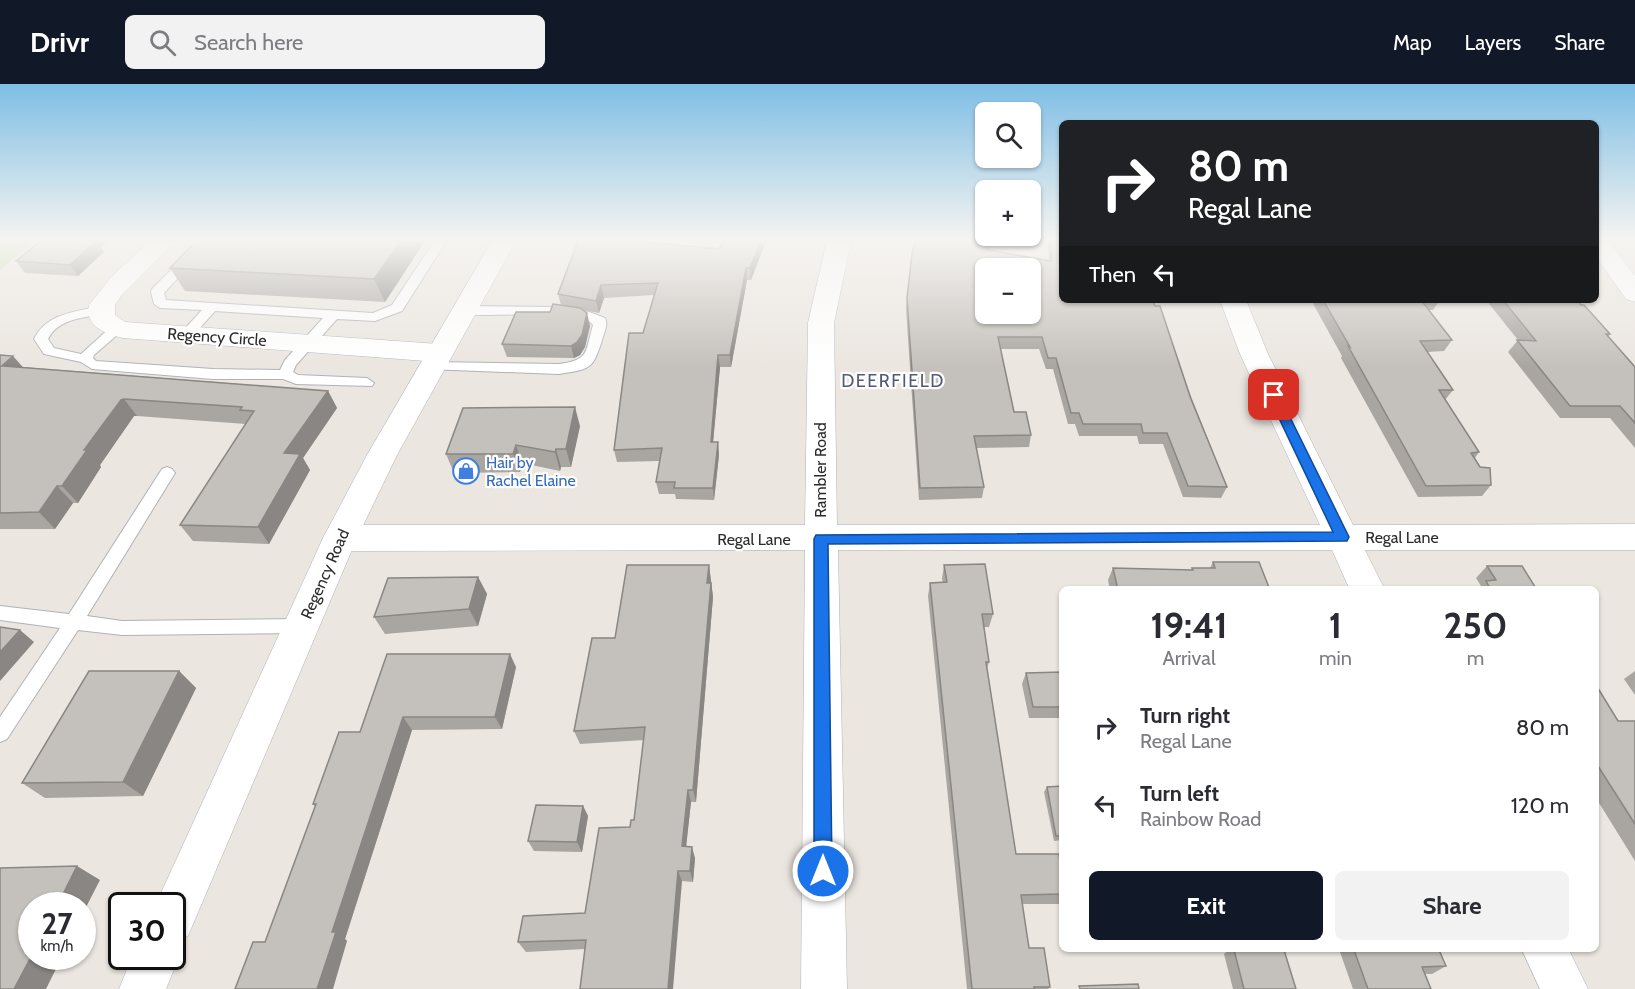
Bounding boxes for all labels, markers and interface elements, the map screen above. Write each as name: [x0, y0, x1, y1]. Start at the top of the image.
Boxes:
search box: [125, 15, 545, 69]
text: Drivr: [30, 25, 89, 59]
icon: search: [146, 26, 179, 59]
text: Search here: [194, 29, 303, 56]
text: Map: [1393, 30, 1432, 55]
text: Layers: [1465, 30, 1521, 55]
text: Share: [1554, 30, 1605, 55]
map controls: [975, 102, 1041, 324]
button: search: [975, 102, 1041, 168]
text: 80 m: [1188, 140, 1289, 192]
icon: right: [1089, 144, 1167, 222]
button: +: [975, 180, 1041, 246]
text: Regal Lane: [1188, 192, 1312, 225]
button: −: [975, 258, 1041, 324]
icon: left: [1148, 258, 1181, 291]
text: Then: [1089, 261, 1136, 288]
street label: Regency Circle: [167, 324, 267, 350]
pin: [1248, 369, 1299, 420]
district label: DEERFIELD: [841, 370, 945, 392]
icon: arrive: [1257, 378, 1290, 411]
street label: Rambler Road: [811, 422, 830, 518]
place label: Hair by Rachel Elaine: [486, 453, 576, 490]
shop icon: Hair by Rachel Elaine: [451, 456, 481, 486]
street label: Regency Road: [297, 526, 353, 622]
street label: Regal Lane: [1365, 528, 1439, 547]
street label: Regal Lane: [717, 530, 791, 549]
text: 19:41: [1151, 603, 1227, 647]
text: 1: [1329, 603, 1342, 647]
text: 250: [1444, 603, 1507, 647]
text: Arrival: [1162, 646, 1216, 670]
text: min: [1319, 646, 1352, 670]
text: m: [1467, 646, 1484, 670]
text: Turn right: [1140, 702, 1230, 729]
icon: right: [1089, 711, 1122, 744]
text: 80 m: [1516, 714, 1569, 741]
text: Regal Lane: [1140, 729, 1232, 753]
text: Turn left: [1140, 780, 1219, 807]
icon: left: [1089, 789, 1122, 822]
text: 120 m: [1511, 792, 1569, 819]
text: Rainbow Road: [1140, 807, 1261, 831]
position arrow: [791, 839, 855, 903]
button: Exit: [1089, 871, 1323, 940]
button: Share: [1335, 871, 1569, 940]
speed limit sign: 30: [108, 892, 186, 970]
text: 27: [41, 905, 73, 942]
text: km/h: [41, 937, 73, 955]

